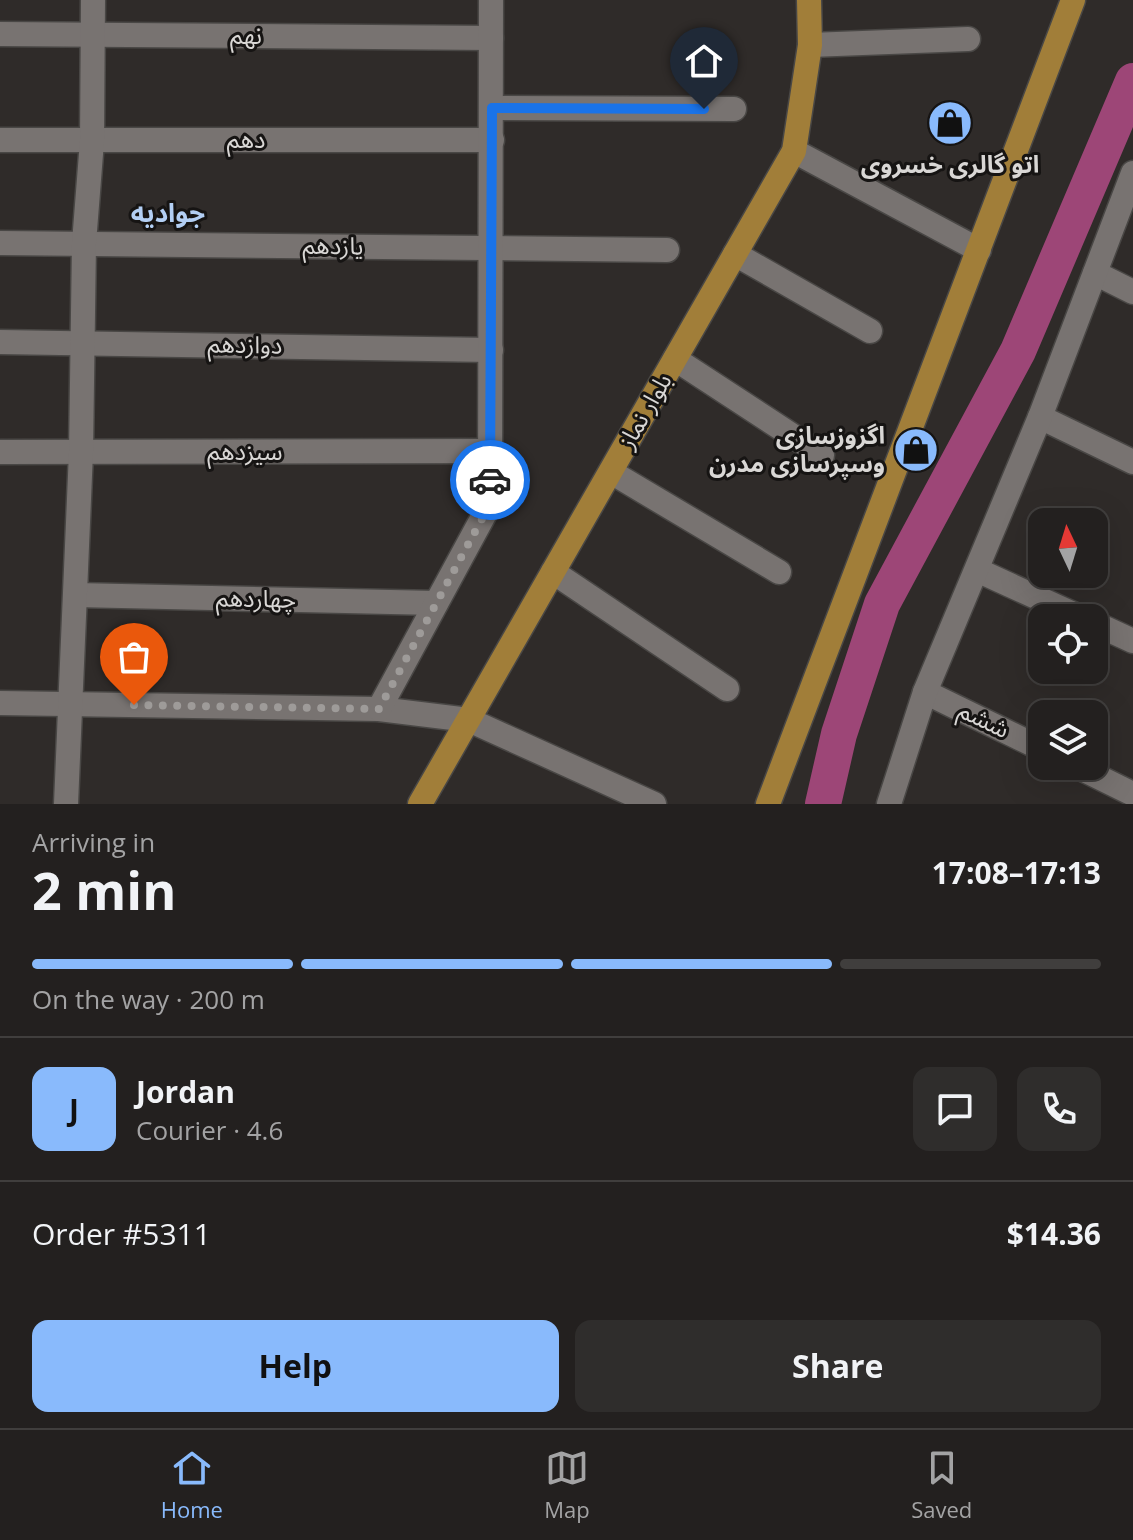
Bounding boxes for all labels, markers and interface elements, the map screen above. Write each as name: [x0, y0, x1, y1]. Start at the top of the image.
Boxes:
street label: نهم: [230, 18, 262, 53]
pin: [670, 27, 738, 109]
icon: home: [682, 39, 726, 83]
shop icon: اتو گالری خسروی: [926, 99, 974, 147]
street label: دهم: [227, 122, 265, 157]
place label: اتو گالری خسروی: [861, 147, 1039, 180]
district label: جوادیه: [131, 194, 205, 230]
street label: یازدهم: [302, 227, 364, 264]
street label: دوازدهم: [207, 326, 283, 363]
street label: بلوار نماز: [608, 367, 678, 455]
place label: اگزوزسازی وسپرسازی مدرن: [709, 418, 885, 480]
shop icon: اگزوزسازی وسپرسازی مدرن: [892, 426, 940, 474]
street label: سیزدهم: [207, 434, 283, 469]
courier: [450, 440, 530, 520]
icon: car: [468, 458, 512, 502]
north arrow: [1028, 508, 1108, 588]
map controls: [1028, 508, 1108, 780]
street label: چهاردهم: [216, 580, 296, 617]
button: locate: [1028, 604, 1108, 684]
pin: [100, 623, 168, 705]
icon: bag: [112, 635, 156, 679]
street label: ششم: [953, 692, 1016, 747]
button: layers: [1028, 700, 1108, 780]
text: Arriving in: [32, 824, 155, 860]
text: 17:08–17:13: [932, 852, 1101, 893]
text: 2 min: [32, 854, 176, 925]
text: On the way · 200 m: [32, 981, 265, 1017]
button: chat: [913, 1067, 997, 1151]
button: phone: [1017, 1067, 1101, 1151]
text: Jordan: [136, 1071, 235, 1112]
text: J: [69, 1089, 79, 1130]
text: Courier · 4.6: [136, 1112, 283, 1148]
text: Order #5311: [32, 1213, 211, 1254]
text: $14.36: [1007, 1213, 1101, 1254]
button: Help: [32, 1320, 559, 1412]
button: Share: [575, 1320, 1101, 1412]
tab: Home: [161, 1446, 223, 1524]
tab: Map: [544, 1446, 590, 1524]
tab: Saved: [911, 1446, 972, 1524]

